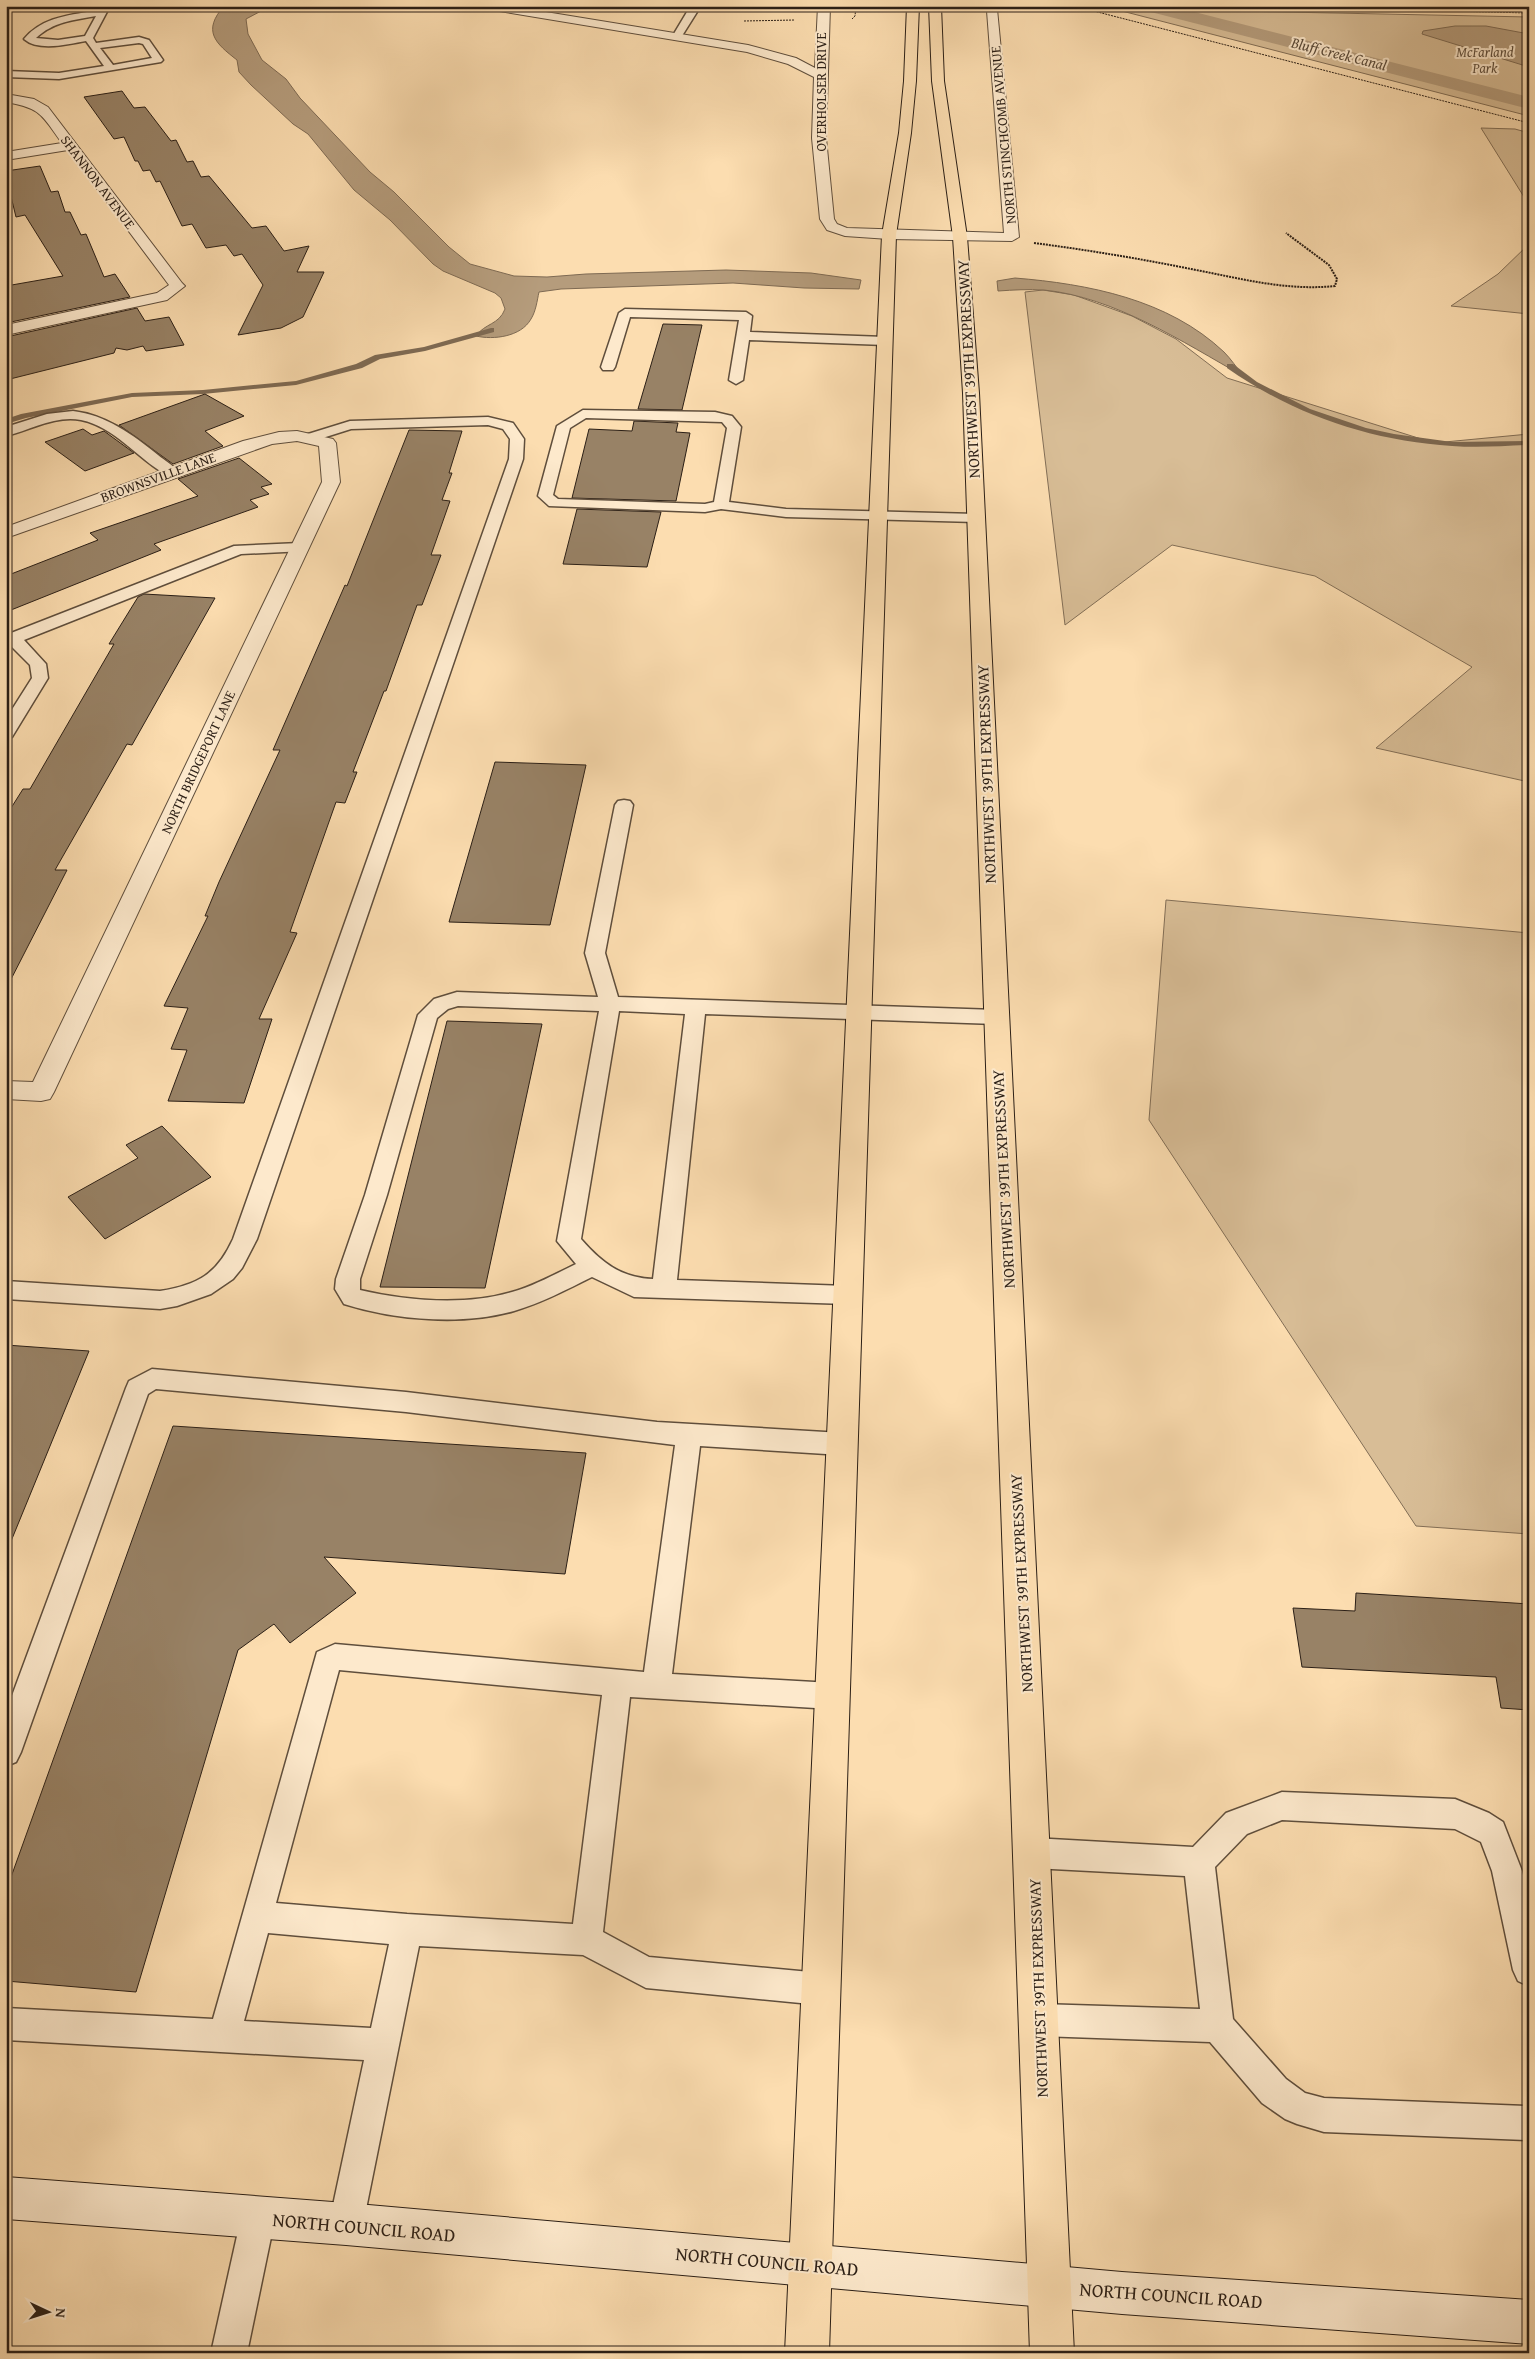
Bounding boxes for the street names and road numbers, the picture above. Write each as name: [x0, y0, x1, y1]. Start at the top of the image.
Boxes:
street label: OVERHOLSER DRIVE: [811, 32, 831, 152]
street label: NORTH STINCHCOMB AVENUE: [985, 45, 1021, 225]
street label: SHANNON AVENUE: [56, 131, 140, 233]
street label: NORTHWEST 39TH EXPRESSWAY: [950, 259, 986, 479]
street label: BROWNSVILLE LANE: [98, 447, 218, 507]
street label: NORTHWEST 39TH EXPRESSWAY: [970, 664, 1002, 884]
street label: NORTH BRIDGEPORT LANE: [156, 687, 240, 837]
street label: NORTHWEST 39TH EXPRESSWAY: [985, 1069, 1021, 1289]
street label: NORTHWEST 39TH EXPRESSWAY: [1003, 1473, 1039, 1693]
street label: NORTHWEST 39TH EXPRESSWAY: [1022, 1878, 1054, 2098]
street label: NORTH COUNCIL ROAD: [271, 2205, 457, 2249]
street label: NORTH COUNCIL ROAD: [674, 2239, 860, 2283]
street label: NORTH COUNCIL ROAD: [1079, 2275, 1263, 2315]

